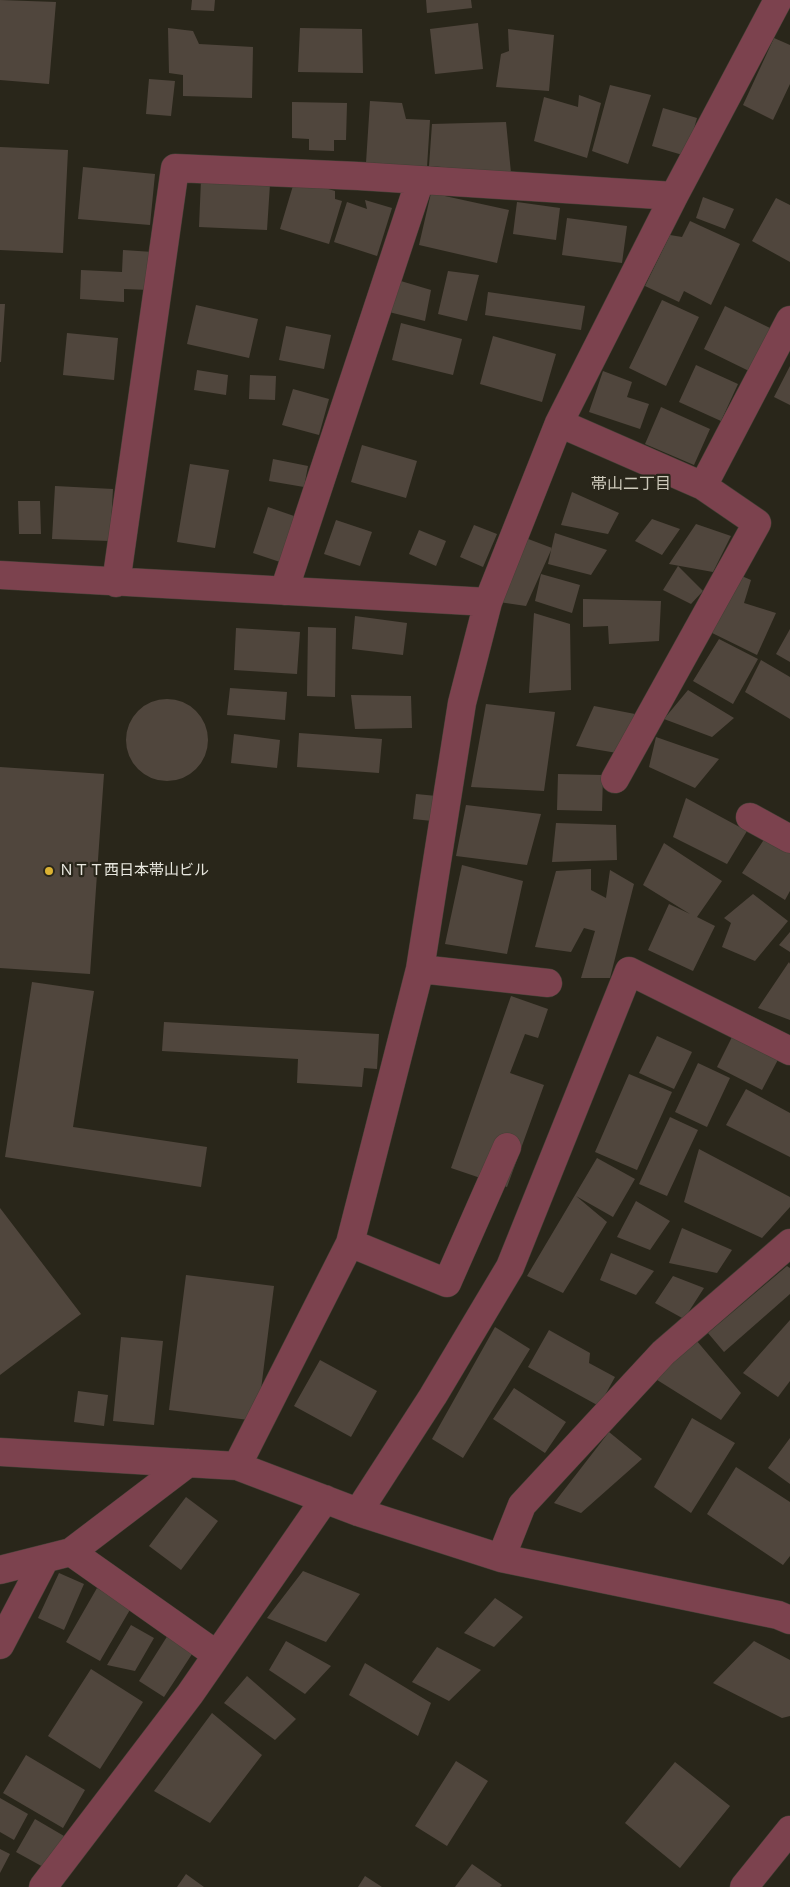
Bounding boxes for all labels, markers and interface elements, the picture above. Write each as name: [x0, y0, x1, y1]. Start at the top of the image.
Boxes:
district label: 帯山二丁目: [591, 475, 671, 495]
place label: ＮＴＴ西日本帯山ビル: [59, 862, 209, 880]
marker: ＮＴＴ西日本帯山ビル: [43, 865, 55, 877]

